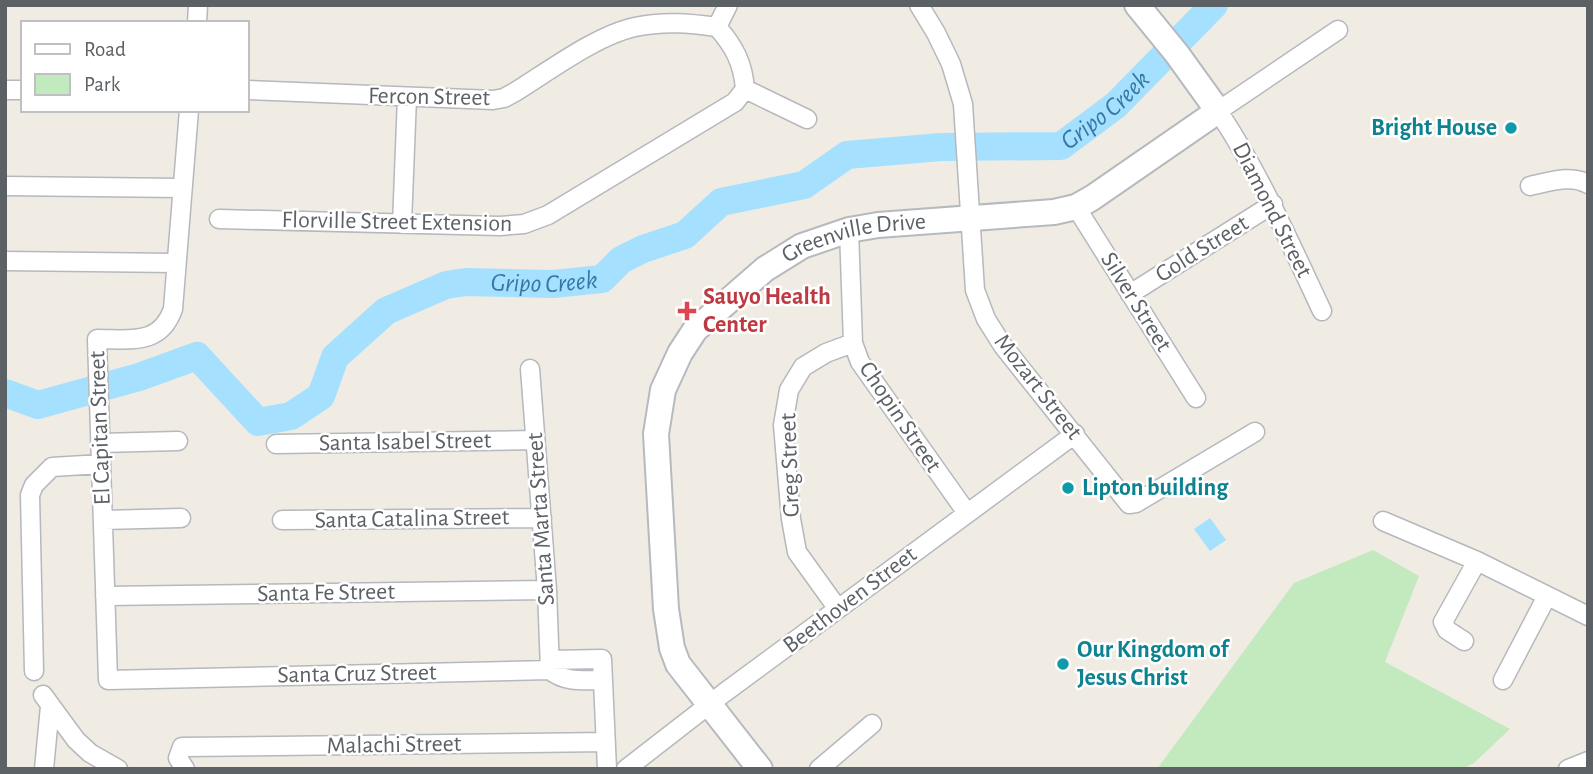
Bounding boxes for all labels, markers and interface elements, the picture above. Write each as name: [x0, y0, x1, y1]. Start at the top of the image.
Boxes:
legend: [21, 21, 248, 112]
text: Road: [84, 39, 126, 60]
water label: Gripo Creek: [1056, 66, 1155, 154]
text: Park: [84, 74, 121, 95]
street label: Fercon Street: [368, 84, 491, 110]
place label: Bright House: [1371, 116, 1497, 140]
marker: Bright House: [1503, 120, 1519, 136]
street label: Diamond Street: [1228, 139, 1316, 282]
street label: Florville Street Extension: [282, 208, 512, 236]
street label: Greenville Drive: [777, 209, 927, 268]
street label: Gold Street: [1151, 211, 1253, 287]
street label: Silver Street: [1096, 248, 1176, 356]
water label: Gripo Creek: [490, 267, 599, 297]
place label: Sauyo Health Center: [703, 285, 831, 337]
marker: Sauyo Health Center: [677, 301, 697, 321]
street label: Mozart Street: [990, 330, 1087, 444]
street label: El Capitan Street: [85, 350, 115, 506]
street label: Chopin Street: [854, 357, 946, 477]
street label: Greg Street: [776, 412, 804, 518]
street label: Santa Isabel Street: [319, 428, 492, 456]
street label: Santa Marta Street: [523, 431, 559, 606]
place label: Lipton building: [1082, 476, 1229, 500]
marker: Lipton building: [1060, 480, 1076, 496]
street label: Santa Catalina Street: [314, 505, 510, 533]
street label: Beethoven Street: [779, 542, 921, 658]
street label: Santa Fe Street: [257, 580, 395, 606]
place label: Our Kingdom of Jesus Christ: [1077, 638, 1230, 690]
marker: Our Kingdom of Jesus Christ: [1055, 656, 1071, 672]
street label: Santa Cruz Street: [277, 661, 437, 687]
street label: Malachi Street: [326, 732, 462, 758]

